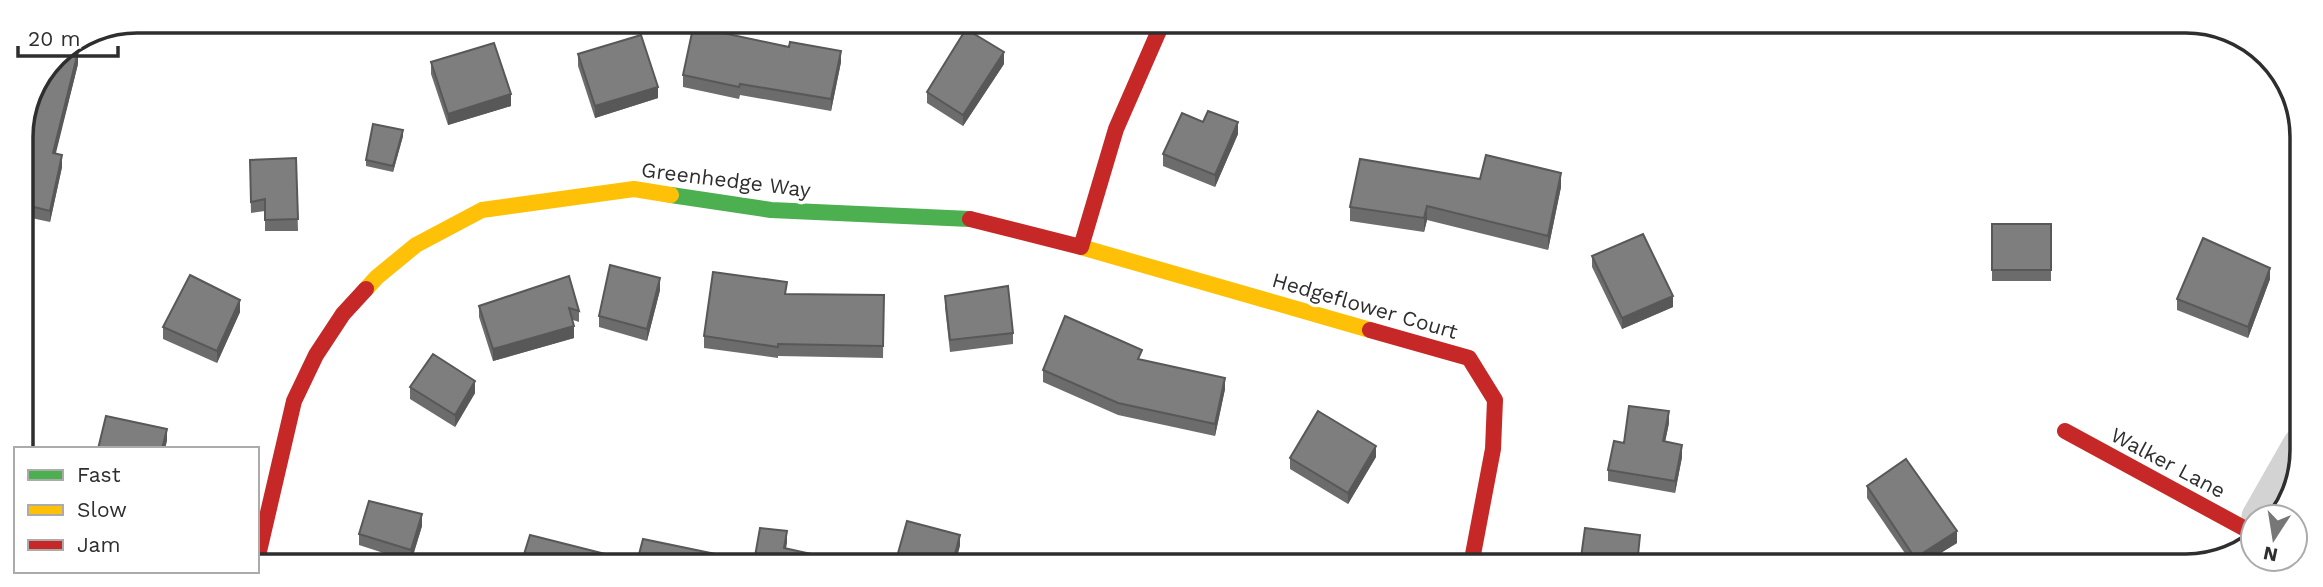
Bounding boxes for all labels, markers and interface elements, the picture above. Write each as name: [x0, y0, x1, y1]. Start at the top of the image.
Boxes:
scale bar: [18, 14, 117, 58]
text: 20 m: [28, 26, 80, 51]
street label: Greenhedge Way: [640, 157, 812, 202]
street label: Hedgeflower Court: [1269, 267, 1461, 344]
street label: Walker Lane: [2107, 422, 2230, 503]
legend: [14, 447, 259, 573]
text: Fast: [77, 462, 121, 487]
text: Slow: [77, 497, 127, 522]
north arrow: [2239, 503, 2309, 573]
text: Jam: [77, 532, 120, 557]
text: N: [2261, 541, 2280, 567]

